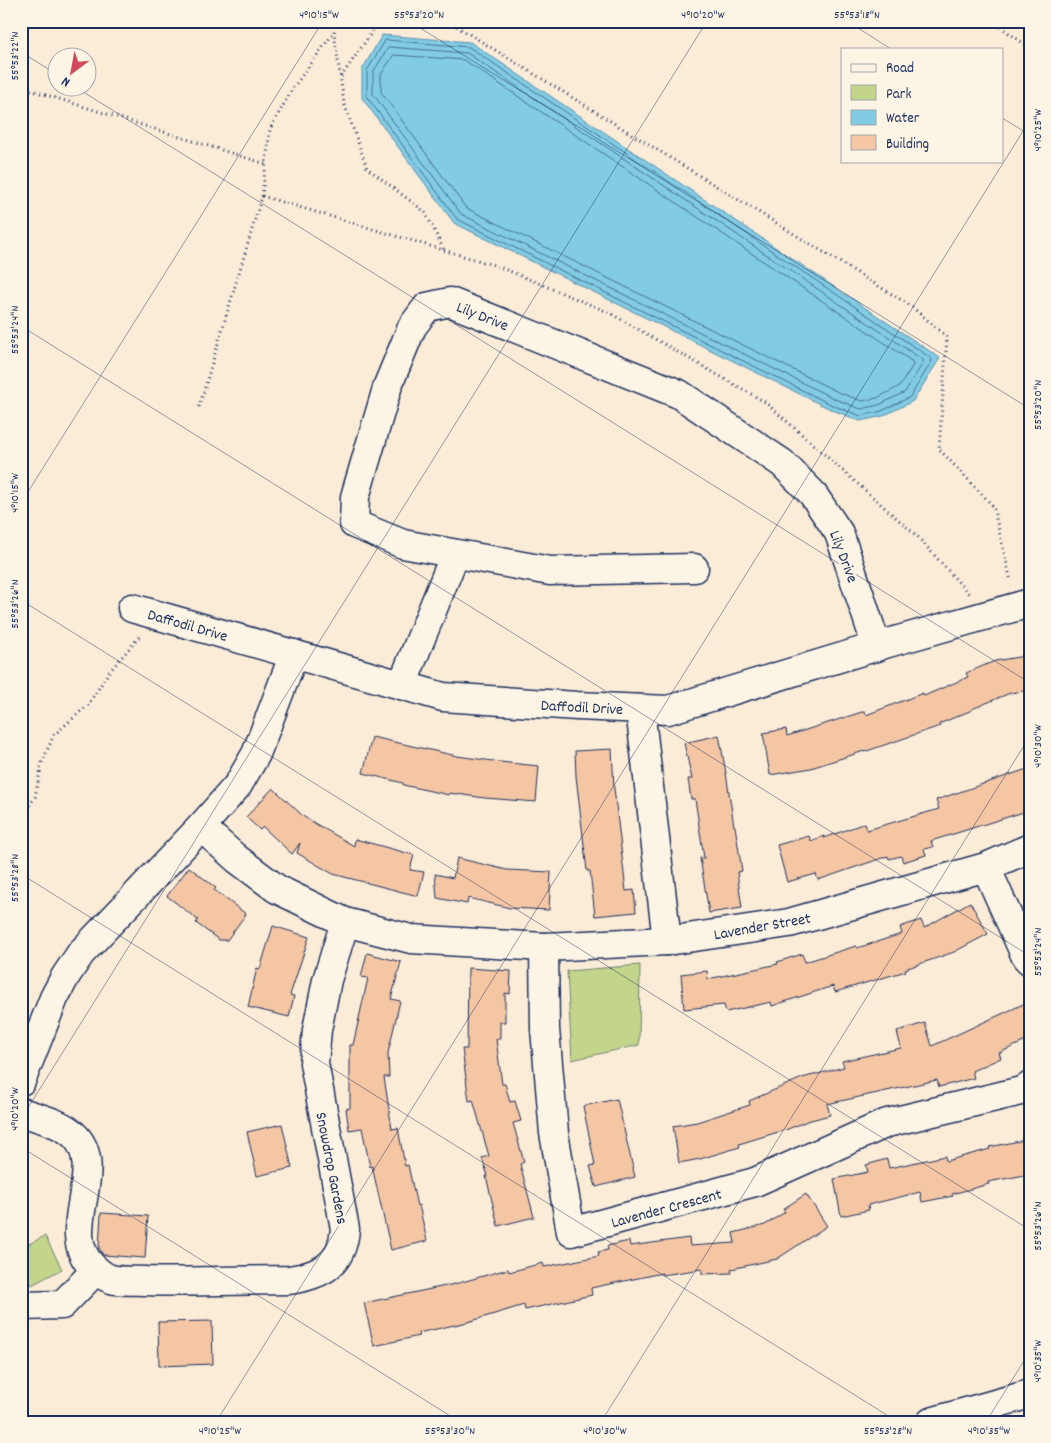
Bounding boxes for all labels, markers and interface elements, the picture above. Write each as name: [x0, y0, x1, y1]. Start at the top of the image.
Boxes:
text: 4°10'15"W: [299, 7, 339, 24]
text: 55°53'20"N: [394, 7, 444, 24]
text: 4°10'20"W: [681, 7, 725, 24]
text: 55°53'18"N: [834, 7, 880, 24]
text: 55°53'22"N: [7, 31, 24, 80]
north arrow: [48, 48, 98, 98]
legend: [841, 48, 1004, 162]
text: Road: [886, 58, 914, 80]
text: N: [58, 71, 74, 92]
text: Park: [886, 84, 912, 106]
text: Water: [886, 108, 920, 130]
text: 4°10'25"W: [1030, 109, 1047, 151]
text: Building: [886, 134, 929, 156]
street label: Lily Drive: [453, 296, 512, 338]
text: 55°53'24"N: [7, 306, 24, 354]
text: 55°53'20"N: [1030, 380, 1047, 430]
text: 4°10'15"W: [7, 473, 24, 513]
street label: Lily Drive: [822, 527, 863, 586]
text: 55°53'26"N: [7, 579, 24, 629]
street label: Daffodil Drive: [145, 604, 230, 649]
street label: Daffodil Drive: [540, 695, 624, 722]
text: 4°10'30"W: [1030, 724, 1047, 768]
text: 55°53'28"N: [7, 854, 24, 902]
street label: Lavender Street: [712, 908, 813, 947]
text: 55°53'24"N: [1030, 928, 1047, 976]
text: 4°10'20"W: [7, 1087, 24, 1131]
street label: Snowdrop Gardens: [308, 1110, 353, 1227]
street label: Lavender Crescent: [609, 1184, 725, 1235]
text: 55°53'26"N: [1030, 1201, 1047, 1251]
text: 4°10'35"W: [1030, 1340, 1047, 1382]
text: 4°10'25"W: [199, 1423, 241, 1440]
text: 55°53'30"N: [425, 1423, 475, 1440]
text: 4°10'30"W: [583, 1423, 627, 1440]
text: 55°53'28"N: [864, 1423, 912, 1440]
text: 4°10'35"W: [968, 1423, 1010, 1440]

